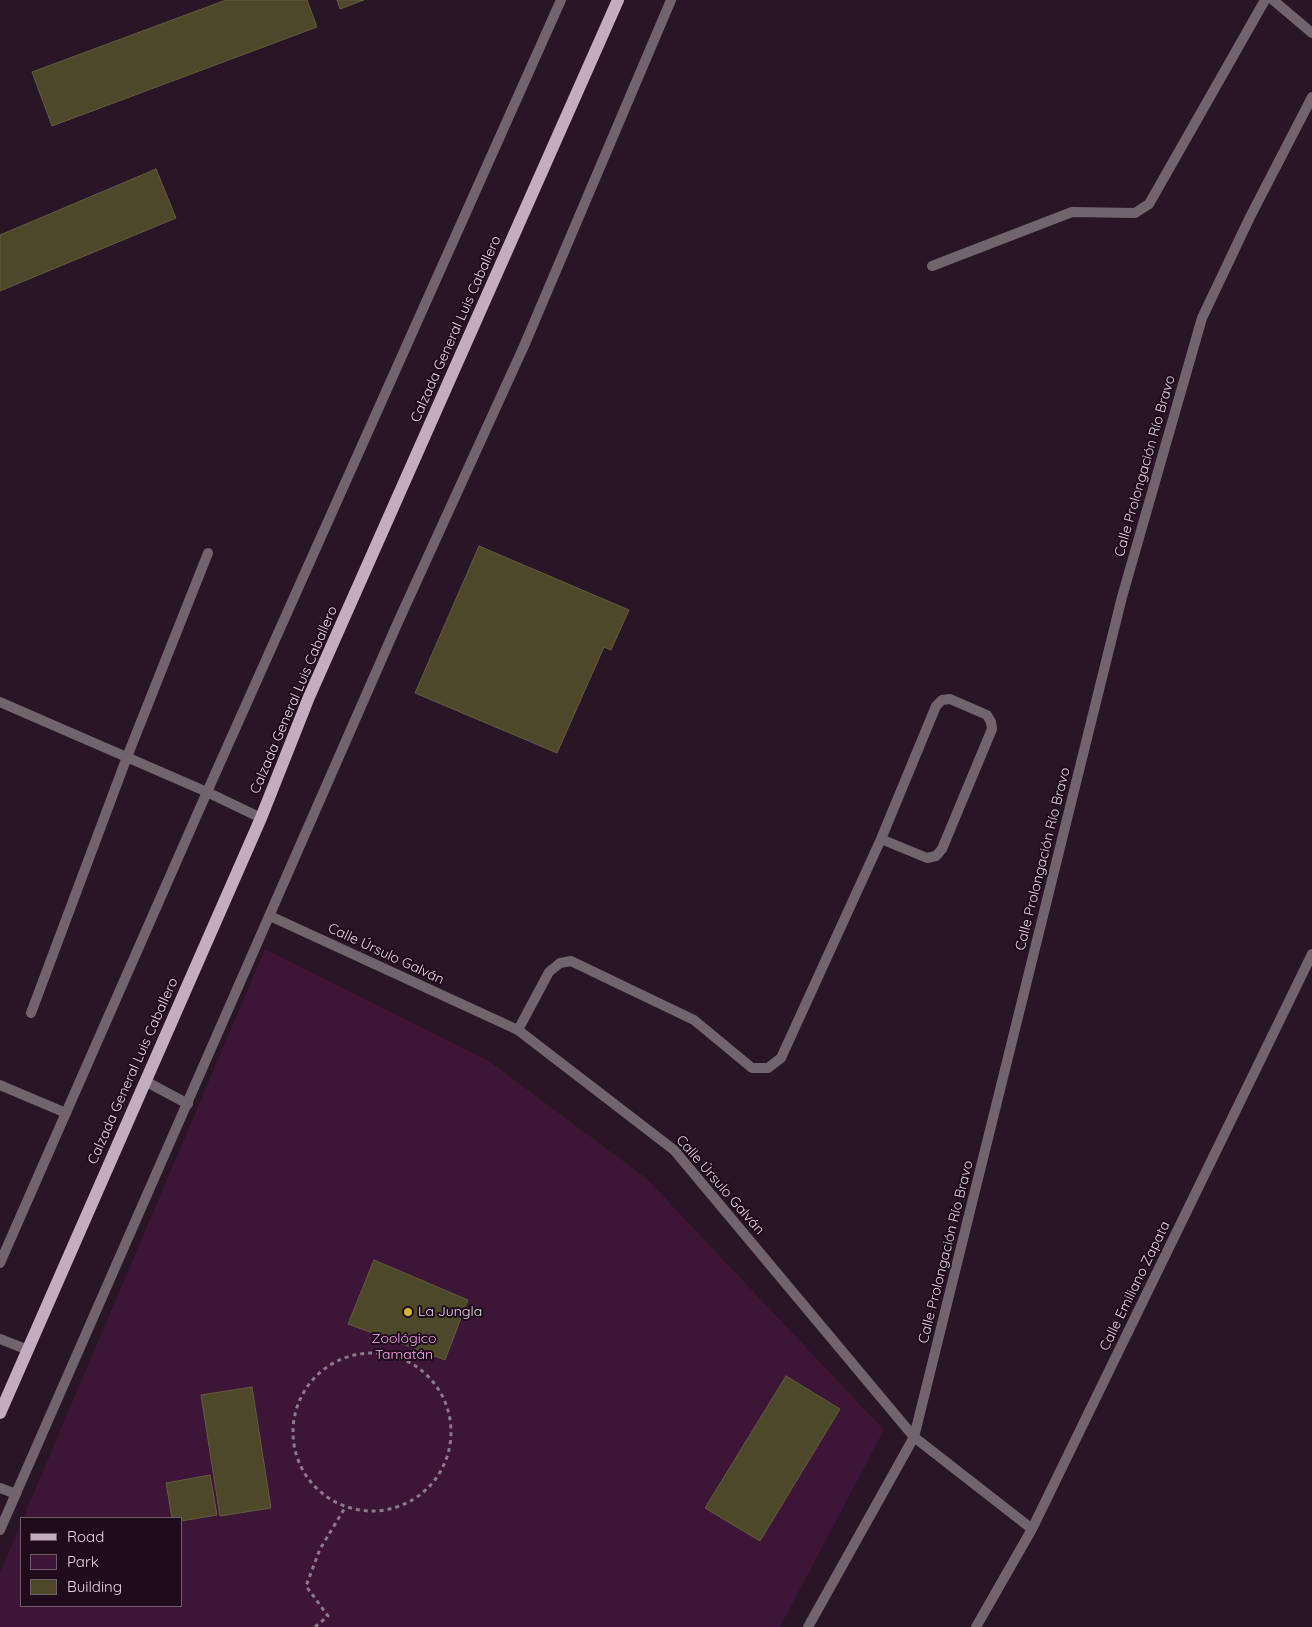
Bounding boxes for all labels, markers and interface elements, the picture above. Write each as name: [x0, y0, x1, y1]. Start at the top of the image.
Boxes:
street label: Calzada General Luis Caballero: [407, 233, 505, 425]
street label: Calle Prolongación Río Bravo: [1111, 373, 1179, 559]
street label: Calzada General Luis Caballero: [247, 604, 341, 796]
street label: Calle Prolongación Río Bravo: [1012, 766, 1074, 952]
street label: Calle Úrsulo Galván: [325, 920, 447, 988]
street label: Calzada General Luis Caballero: [84, 975, 182, 1167]
street label: Calle Úrsulo Galván: [672, 1132, 768, 1238]
street label: Calle Prolongación Río Bravo: [915, 1159, 977, 1345]
street label: Calle Emiliano Zapata: [1096, 1218, 1174, 1354]
place label: La Jungla: [418, 1304, 482, 1320]
marker: La Jungla: [402, 1306, 414, 1318]
park label: Zoológico Tamatán: [372, 1331, 436, 1364]
legend: [20, 1517, 182, 1607]
text: Road: [67, 1527, 104, 1546]
text: Park: [67, 1552, 99, 1571]
text: Building: [67, 1577, 122, 1596]

